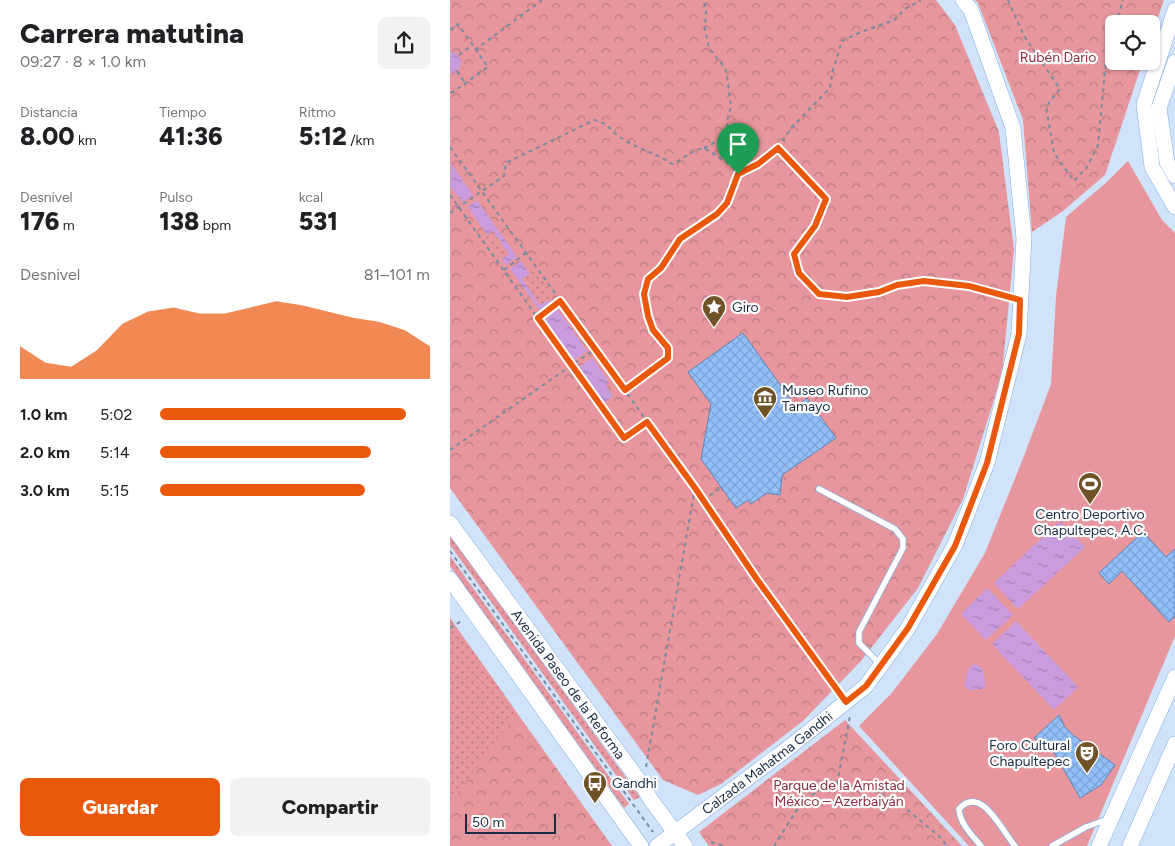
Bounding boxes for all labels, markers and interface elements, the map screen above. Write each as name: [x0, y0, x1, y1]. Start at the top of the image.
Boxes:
map controls: [1105, 15, 1160, 70]
button: locate: [1105, 15, 1160, 70]
text: Carrera matutina: [20, 16, 244, 50]
button: share: [378, 17, 430, 69]
park label: Rubén Dario: [1020, 49, 1096, 66]
text: 09:27 · 8 × 1.0 km: [20, 52, 146, 71]
text: Distancia: [20, 104, 78, 121]
text: Tiempo: [159, 104, 206, 121]
text: Ritmo: [299, 104, 336, 121]
text: 8.00: [20, 121, 75, 151]
text: 41:36: [159, 121, 223, 151]
text: 5:12: [299, 121, 347, 151]
pin: [717, 123, 759, 174]
icon: arrive: [724, 130, 752, 158]
text: km: [75, 132, 97, 149]
text: /km: [347, 132, 374, 149]
text: Desnivel: [20, 189, 73, 206]
text: Pulso: [159, 189, 193, 206]
text: kcal: [299, 189, 323, 206]
text: 176: [20, 206, 59, 236]
text: 138: [159, 206, 199, 236]
text: 531: [299, 206, 338, 236]
text: m: [59, 217, 75, 234]
text: bpm: [199, 217, 231, 234]
text: Desnivel: [20, 265, 80, 284]
text: 81–101 m: [364, 265, 430, 284]
place icon: Giro: [701, 294, 727, 328]
place label: Giro: [732, 299, 759, 316]
place label: Museo Rufino Tamayo: [782, 382, 868, 415]
museum icon: Museo Rufino Tamayo: [752, 385, 778, 419]
text: 1.0 km: [20, 405, 67, 424]
text: 5:02: [100, 405, 132, 424]
text: 2.0 km: [20, 443, 70, 462]
text: 5:14: [100, 443, 130, 462]
sports icon: Centro Deportivo Chapultepec, A.C.: [1077, 471, 1103, 505]
text: 3.0 km: [20, 481, 70, 500]
text: 5:15: [100, 481, 129, 500]
place label: Centro Deportivo Chapultepec, A.C.: [1034, 506, 1146, 539]
street label: Avenida Paseo de la Reforma: [507, 606, 628, 763]
street label: Calzada Mahatma Gandhi: [699, 708, 836, 818]
place label: Foro Cultural Chapultepec: [989, 737, 1070, 770]
theatre icon: Foro Cultural Chapultepec: [1074, 740, 1100, 774]
bus stop icon: Gandhi: [582, 770, 608, 804]
place label: Gandhi: [612, 775, 657, 792]
park label: Parque de la Amistad México – Azerbaiyán: [773, 777, 905, 810]
button: Guardar: [20, 778, 220, 836]
button: Compartir: [230, 778, 430, 836]
scale bar: [465, 811, 556, 834]
text: 50 m: [472, 814, 504, 831]

